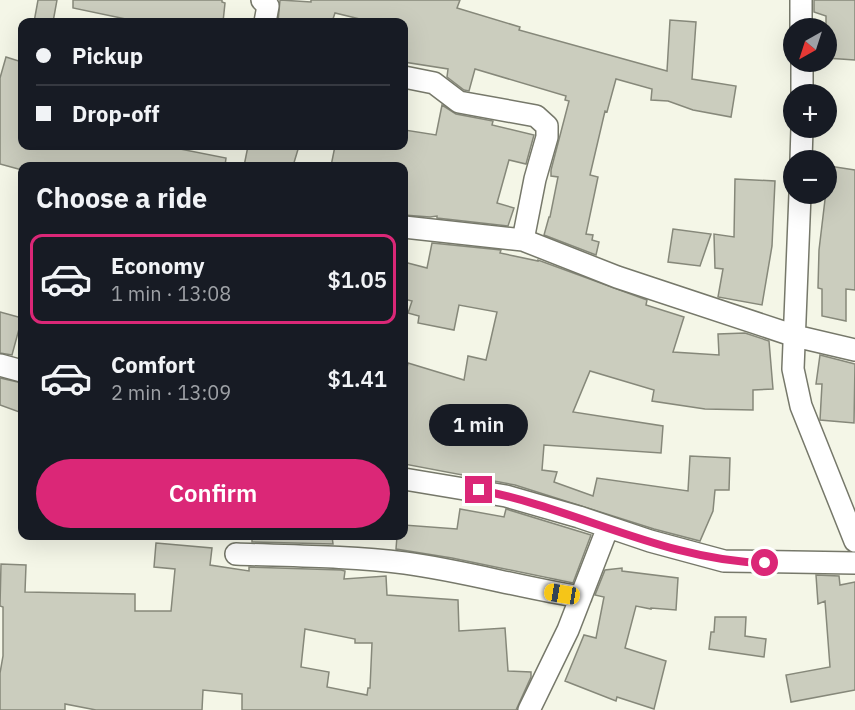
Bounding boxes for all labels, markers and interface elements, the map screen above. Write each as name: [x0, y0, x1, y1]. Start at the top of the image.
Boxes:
north arrow: [783, 18, 837, 72]
map controls: [783, 18, 837, 204]
text: Pickup: [72, 41, 143, 70]
button: +: [783, 84, 837, 138]
text: Drop-off: [72, 99, 159, 128]
button: −: [783, 150, 837, 204]
text: Choose a ride: [36, 180, 207, 215]
text: Economy: [111, 251, 205, 280]
icon: car: [39, 252, 93, 306]
text: $1.05: [328, 265, 387, 294]
text: 1 min · 13:08: [111, 280, 231, 307]
text: Comfort: [111, 350, 195, 379]
icon: car: [39, 351, 93, 405]
text: $1.41: [328, 364, 387, 393]
text: 2 min · 13:09: [111, 379, 231, 406]
callout: 1 min: [430, 403, 528, 445]
text: 1 min: [453, 411, 504, 438]
button: Confirm: [36, 459, 390, 528]
route end: [465, 476, 492, 503]
route start: [751, 549, 778, 576]
car: [543, 582, 581, 606]

